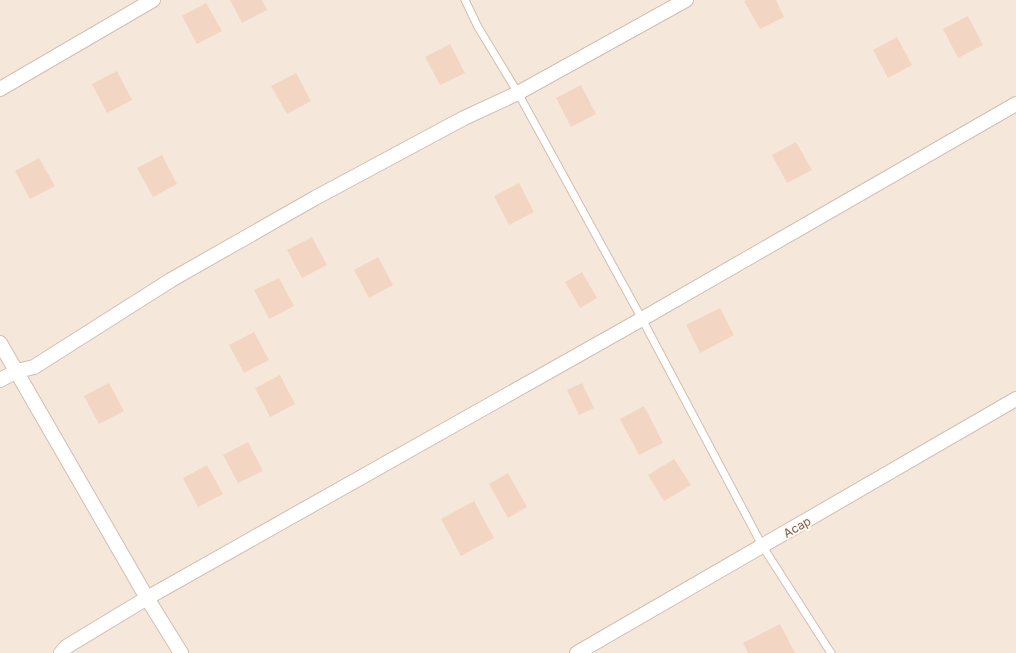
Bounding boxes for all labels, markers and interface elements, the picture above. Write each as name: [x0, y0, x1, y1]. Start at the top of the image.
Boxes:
street label: Асар: [781, 513, 813, 541]

